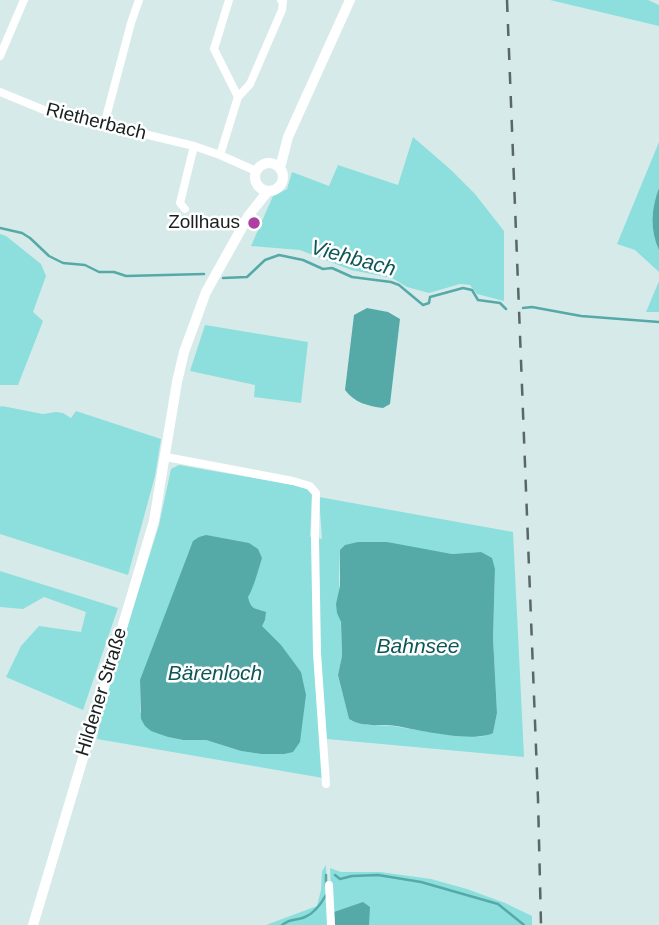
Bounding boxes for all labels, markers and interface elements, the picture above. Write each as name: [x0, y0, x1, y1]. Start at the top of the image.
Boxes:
street label: Rietherbach: [44, 99, 148, 145]
place label: Zollhaus: [168, 212, 240, 234]
marker: Zollhaus: [246, 215, 262, 231]
water label: Viehbach: [308, 236, 398, 282]
street label: Hildener Straße: [72, 625, 132, 759]
water label: Bahnsee: [377, 634, 459, 660]
water label: Bärenloch: [168, 661, 262, 687]

